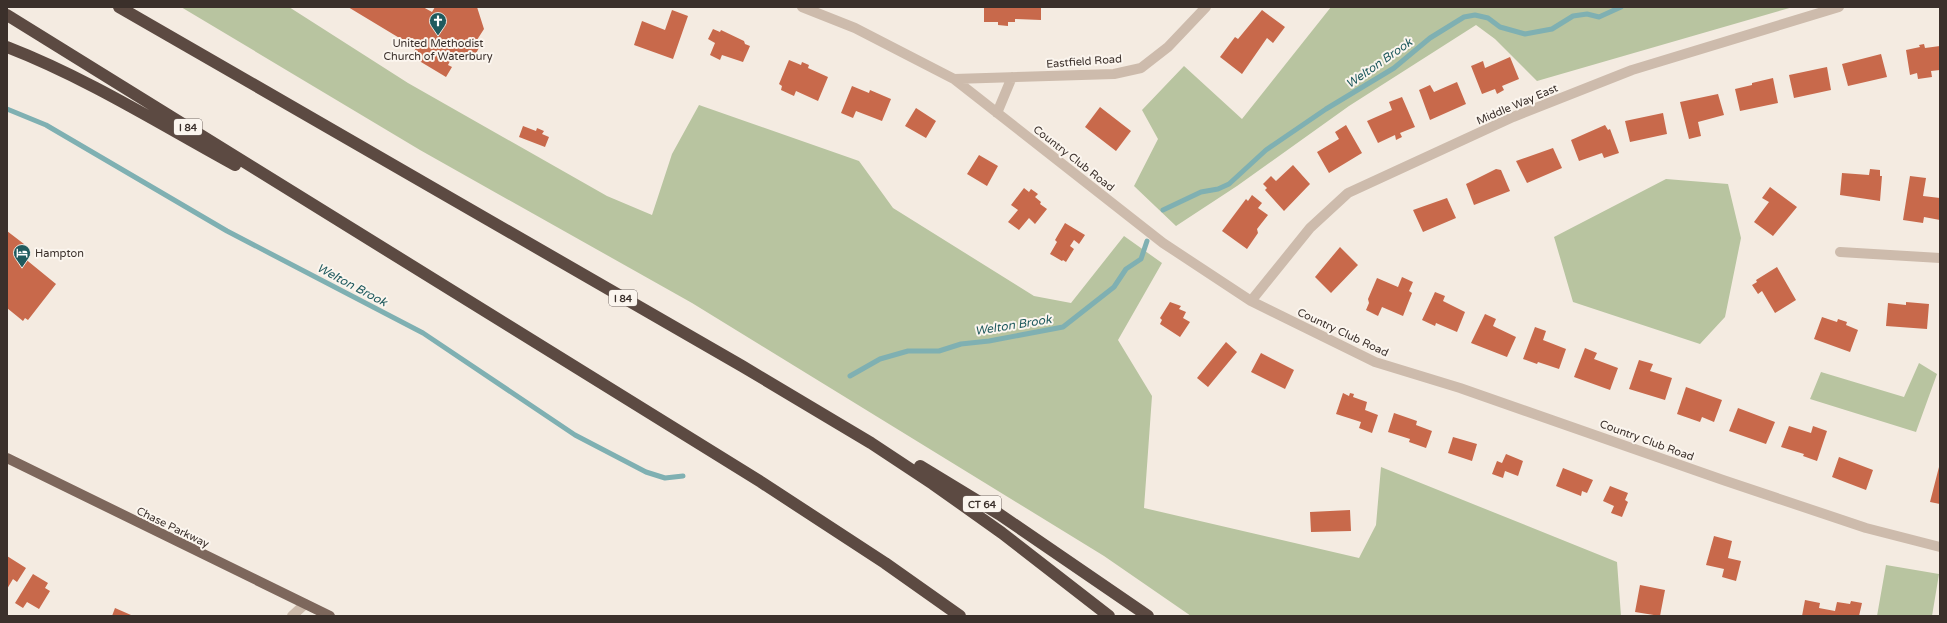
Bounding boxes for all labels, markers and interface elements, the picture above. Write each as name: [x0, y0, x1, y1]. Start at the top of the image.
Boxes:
church icon: United Methodist Church of Waterbury: [428, 11, 448, 36]
water label: Welton Brook: [1343, 34, 1416, 91]
place label: United Methodist Church of Waterbury: [383, 37, 493, 63]
street label: Eastfield Road: [1046, 52, 1122, 71]
street label: Middle Way East: [1475, 81, 1560, 127]
road number: I 84: [174, 119, 202, 135]
street label: Country Club Road: [1031, 123, 1117, 194]
hotel icon: Hampton: [12, 243, 32, 268]
place label: Hampton: [35, 247, 84, 260]
water label: Welton Brook: [315, 261, 391, 310]
road number: I 84: [609, 290, 637, 306]
street label: Country Club Road: [1295, 306, 1391, 359]
water label: Welton Brook: [974, 312, 1054, 338]
street label: Country Club Road: [1598, 417, 1696, 464]
road number: CT 64: [963, 496, 1001, 512]
street label: Chase Parkway: [134, 504, 211, 551]

